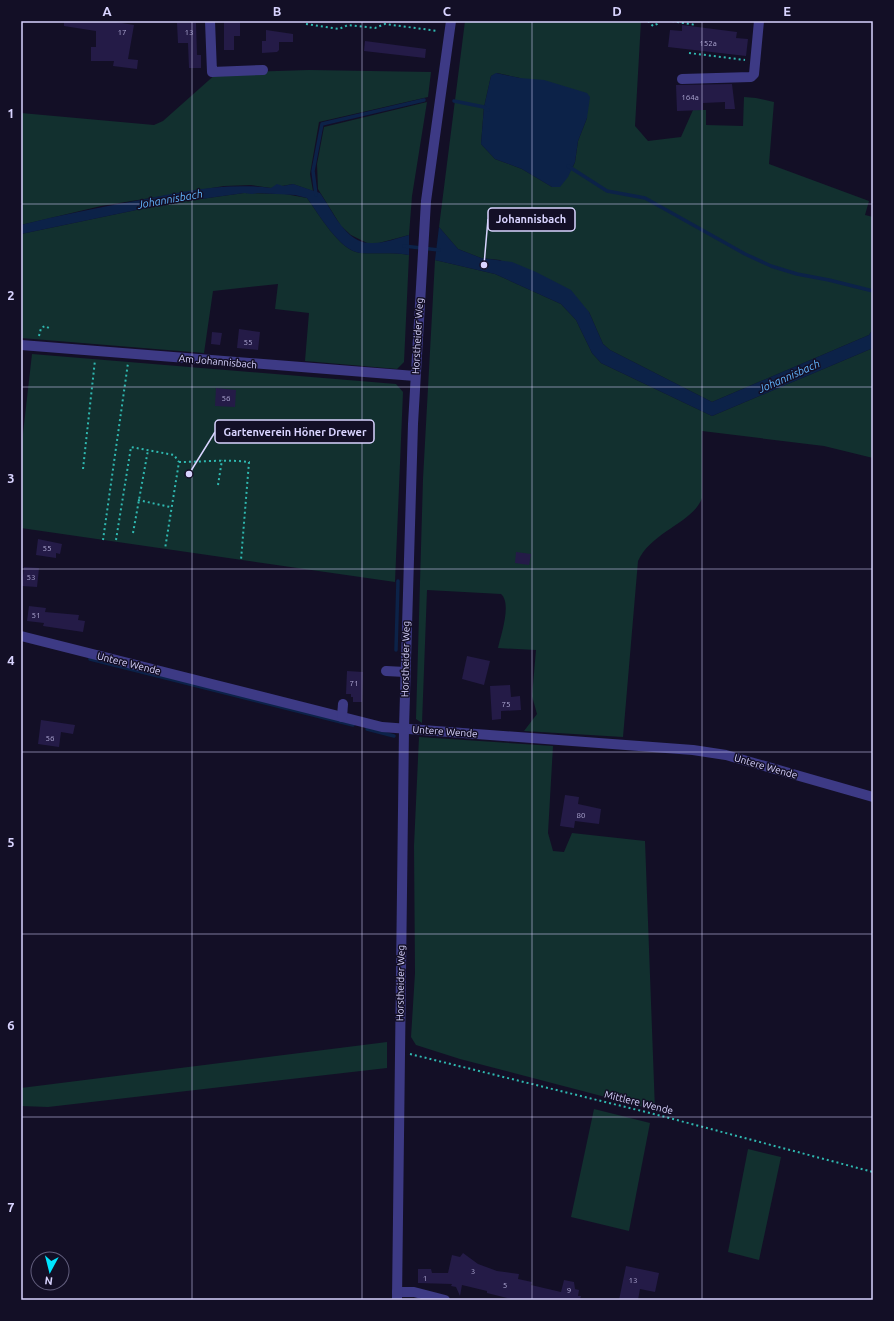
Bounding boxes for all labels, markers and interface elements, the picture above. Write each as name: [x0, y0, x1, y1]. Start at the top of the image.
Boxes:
text: A: [102, 4, 112, 18]
text: B: [273, 4, 282, 18]
text: C: [443, 4, 452, 18]
text: D: [612, 4, 622, 18]
text: E: [783, 4, 791, 18]
house number: 17: [117, 28, 127, 37]
house number: 13: [184, 28, 194, 37]
house number: 152a: [699, 39, 717, 48]
house number: 164a: [681, 93, 699, 102]
text: 1: [7, 106, 15, 120]
water label: Johannisbach: [135, 187, 204, 211]
callout: Johannisbach: [488, 208, 575, 231]
text: Johannisbach: [496, 213, 566, 225]
text: 2: [7, 288, 15, 302]
street label: Horstheider Weg: [410, 298, 425, 374]
house number: 55: [243, 338, 253, 347]
street label: Am Johannisbach: [178, 353, 258, 370]
water label: Johannisbach: [756, 357, 822, 395]
house number: 56: [221, 394, 231, 403]
callout: Gartenverein Höner Drewer: [215, 420, 374, 443]
text: Gartenverein Höner Drewer: [224, 426, 367, 438]
text: 3: [7, 471, 15, 485]
house number: 55: [42, 544, 52, 553]
house number: 53: [26, 573, 36, 582]
house number: 51: [31, 611, 41, 620]
street label: Horstheider Weg: [399, 621, 412, 697]
street label: Untere Wende: [96, 650, 162, 677]
text: 4: [7, 653, 15, 667]
house number: 71: [349, 679, 359, 688]
house number: 75: [501, 700, 511, 709]
street label: Untere Wende: [412, 724, 478, 739]
house number: 56: [45, 734, 55, 743]
street label: Untere Wende: [733, 752, 799, 781]
house number: 80: [576, 811, 586, 820]
text: 5: [7, 835, 15, 849]
street label: Horstheider Weg: [394, 945, 407, 1021]
text: 6: [7, 1018, 15, 1032]
street label: Mittlere Wende: [603, 1089, 674, 1116]
text: 7: [7, 1200, 15, 1214]
north arrow: [30, 1251, 70, 1291]
house number: 3: [471, 1267, 475, 1276]
text: N: [44, 1274, 54, 1287]
house number: 1: [423, 1274, 427, 1283]
house number: 13: [628, 1276, 638, 1285]
house number: 5: [503, 1281, 507, 1290]
house number: 9: [567, 1286, 571, 1295]

